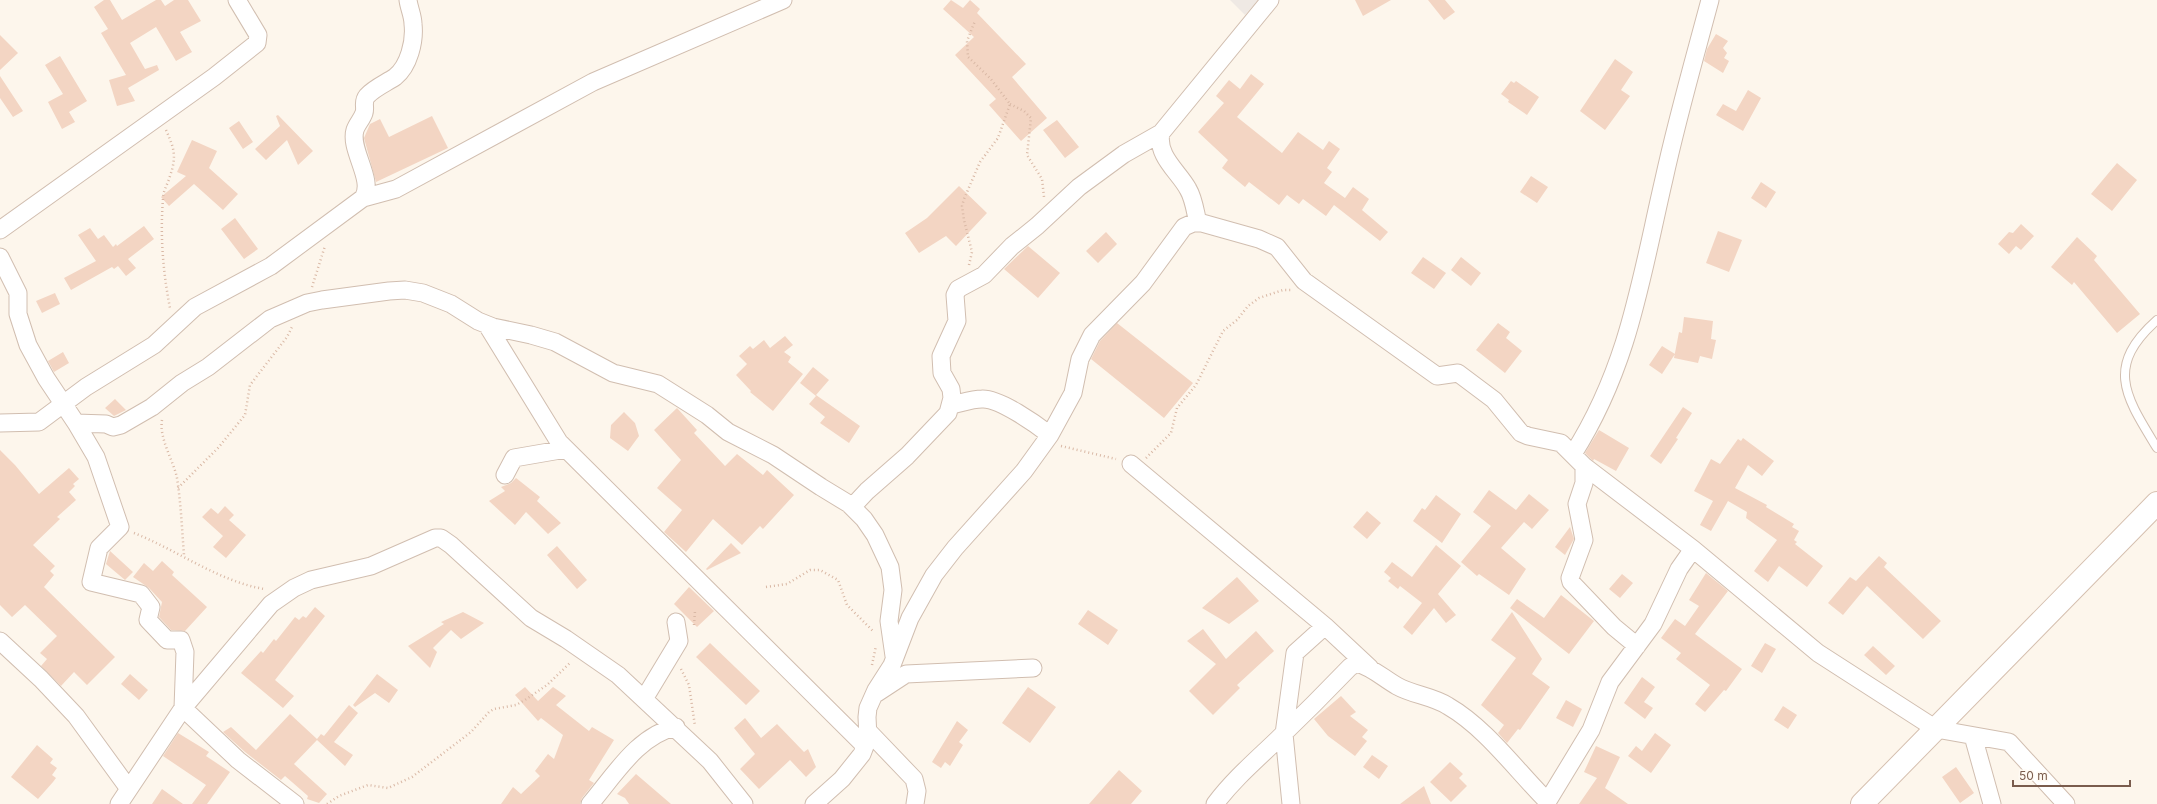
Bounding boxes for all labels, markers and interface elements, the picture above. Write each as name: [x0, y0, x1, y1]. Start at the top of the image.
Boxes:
scale bar: [2013, 762, 2130, 788]
text: 50 m: [2019, 768, 2048, 783]

